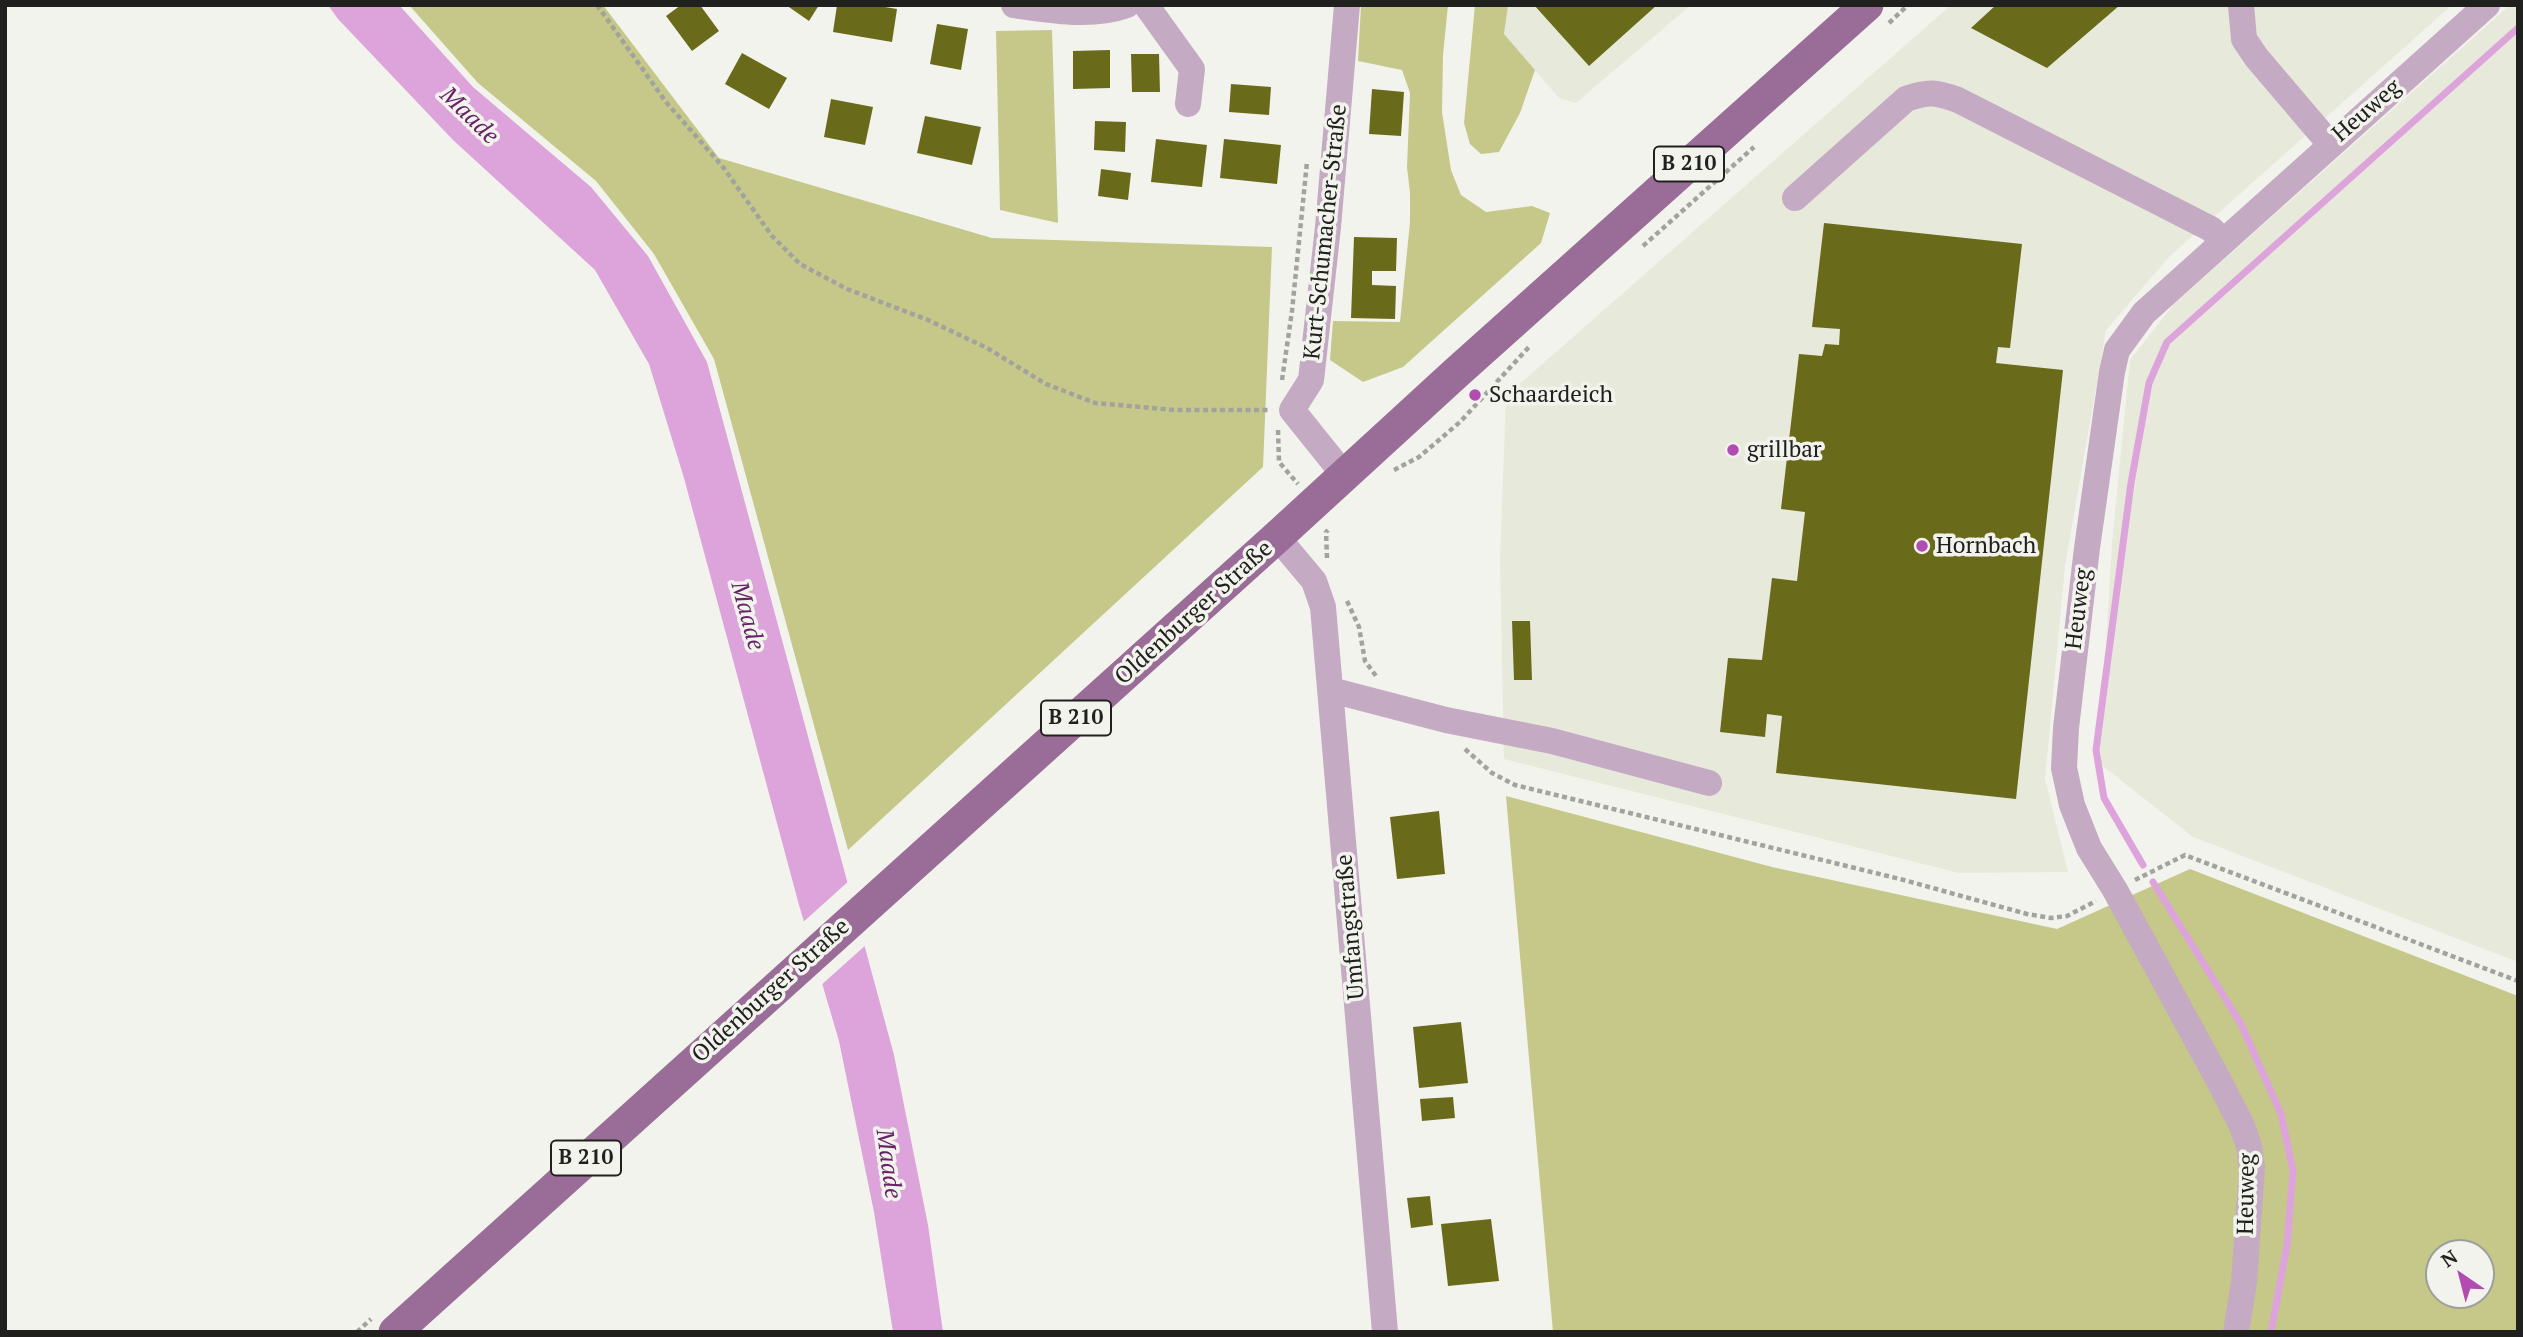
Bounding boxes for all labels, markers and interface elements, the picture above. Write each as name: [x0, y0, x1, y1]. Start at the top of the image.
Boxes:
street label: Heuweg: [2327, 74, 2407, 148]
water label: Maade: [434, 81, 504, 151]
street label: Kurt-Schumacher-Straße: [1299, 103, 1353, 361]
road number: B 210: [1654, 146, 1724, 182]
place label: Schaardeich: [1489, 381, 1613, 409]
marker: Schaardeich: [1467, 387, 1483, 403]
place label: grillbar: [1747, 436, 1822, 464]
marker: grillbar: [1725, 442, 1741, 458]
place label: Hornbach: [1936, 532, 2036, 560]
street label: Oldenburger Straße: [1110, 535, 1278, 691]
marker: Hornbach: [1914, 538, 1930, 554]
street label: Heuweg: [2060, 567, 2098, 651]
water label: Maade: [724, 578, 770, 654]
road number: B 210: [1041, 700, 1111, 736]
street label: Umfangstraße: [1331, 853, 1371, 1001]
street label: Oldenburger Straße: [687, 913, 855, 1069]
water label: Maade: [869, 1127, 907, 1201]
road number: B 210: [551, 1140, 621, 1176]
street label: Heuweg: [2232, 1153, 2262, 1235]
north arrow: [2425, 1239, 2495, 1309]
text: N: [2436, 1244, 2462, 1272]

